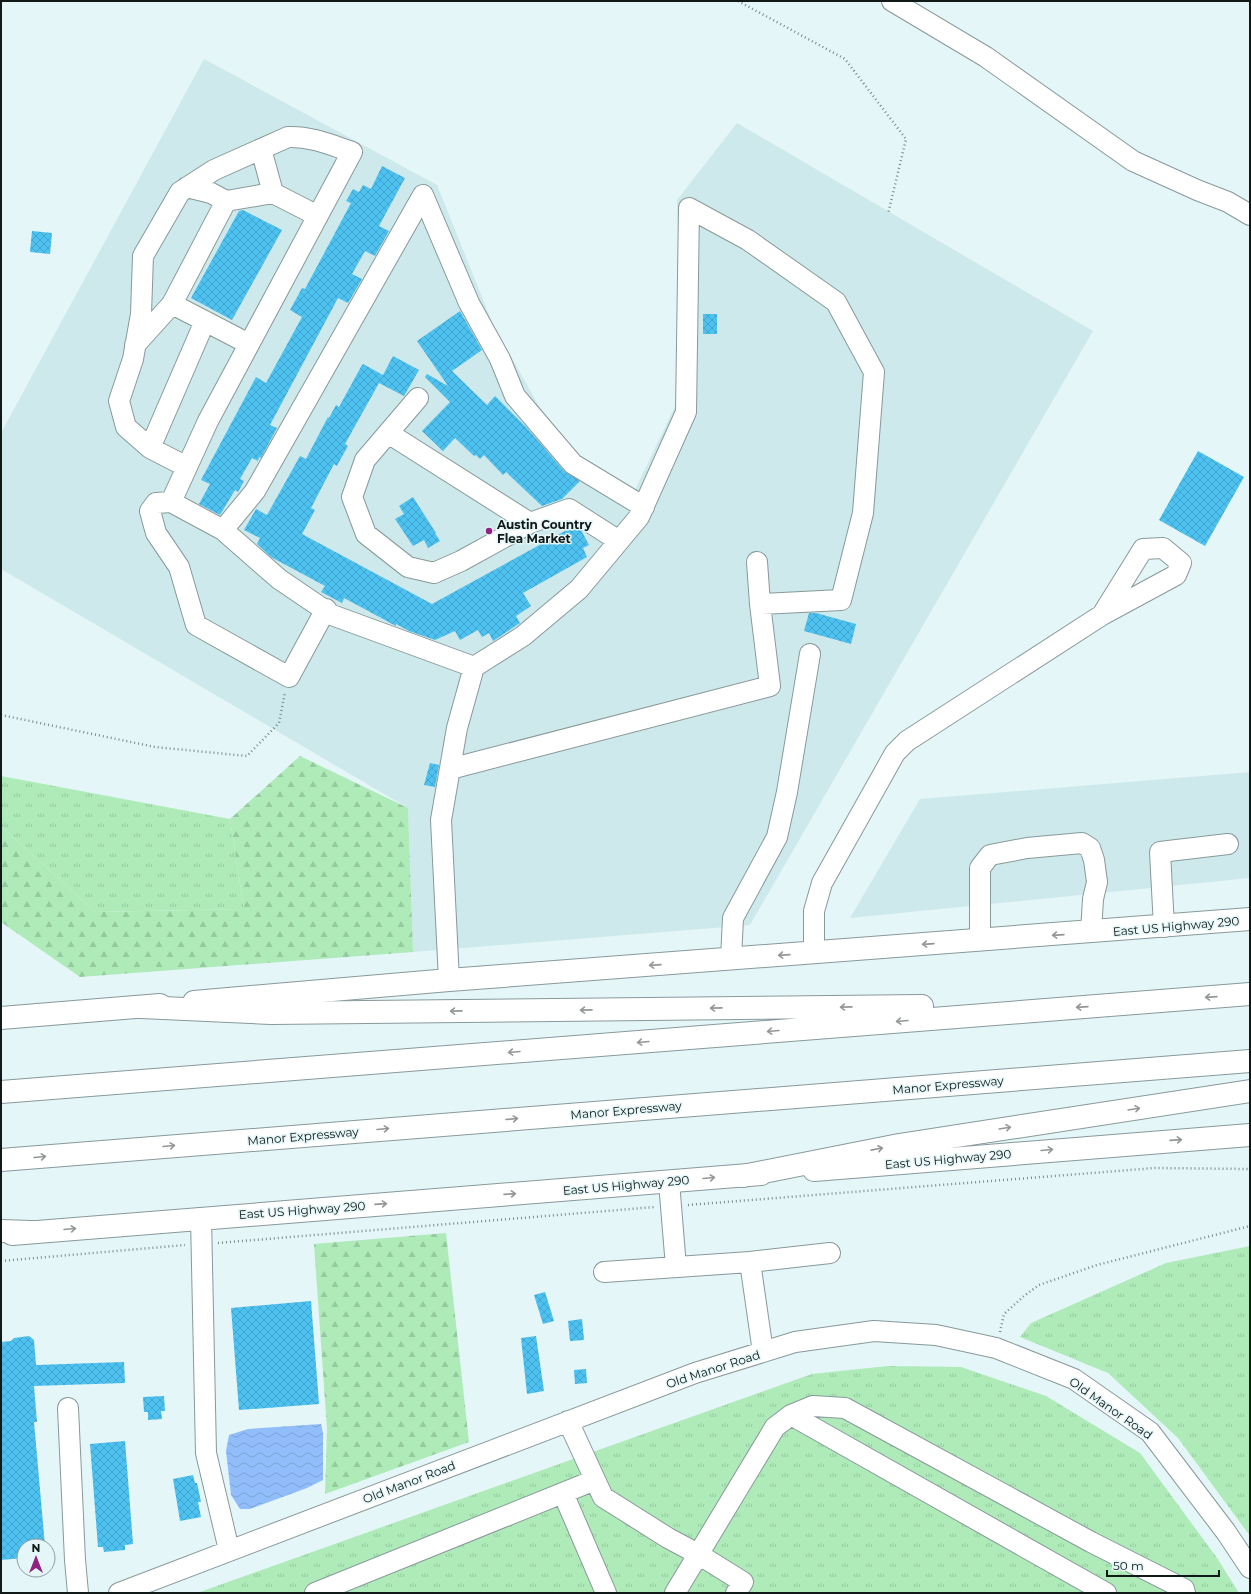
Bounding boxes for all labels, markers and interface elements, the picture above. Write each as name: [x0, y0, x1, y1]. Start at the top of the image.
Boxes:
place label: Austin Country Flea Market: [496, 517, 592, 546]
marker: Austin Country Flea Market: [484, 526, 494, 536]
street label: East US Highway 290: [1112, 913, 1240, 939]
one-way arrow: [1052, 931, 1065, 938]
one-way arrow: [922, 941, 935, 948]
one-way arrow: [778, 952, 791, 959]
one-way arrow: [649, 961, 662, 968]
one-way arrow: [1205, 993, 1218, 1000]
one-way arrow: [840, 1003, 853, 1011]
one-way arrow: [710, 1004, 723, 1012]
one-way arrow: [1075, 1004, 1088, 1011]
one-way arrow: [580, 1006, 593, 1014]
one-way arrow: [450, 1007, 463, 1015]
one-way arrow: [896, 1018, 909, 1025]
one-way arrow: [767, 1028, 780, 1035]
one-way arrow: [637, 1038, 650, 1045]
one-way arrow: [508, 1048, 521, 1055]
street label: Manor Expressway: [892, 1073, 1005, 1097]
street label: Manor Expressway: [570, 1098, 683, 1122]
one-way arrow: [1127, 1105, 1140, 1113]
one-way arrow: [505, 1116, 518, 1123]
street label: Manor Expressway: [247, 1124, 360, 1148]
one-way arrow: [998, 1124, 1011, 1132]
one-way arrow: [376, 1126, 389, 1133]
one-way arrow: [1169, 1137, 1182, 1144]
one-way arrow: [162, 1143, 175, 1150]
one-way arrow: [870, 1145, 883, 1153]
street label: East US Highway 290: [884, 1146, 1012, 1172]
one-way arrow: [1040, 1147, 1053, 1154]
one-way arrow: [33, 1153, 46, 1160]
street label: East US Highway 290: [562, 1172, 690, 1198]
one-way arrow: [702, 1175, 715, 1182]
one-way arrow: [503, 1191, 516, 1198]
street label: East US Highway 290: [238, 1198, 366, 1222]
one-way arrow: [374, 1201, 387, 1208]
one-way arrow: [63, 1225, 76, 1233]
street label: Old Manor Road: [664, 1347, 762, 1391]
street label: Old Manor Road: [1067, 1374, 1155, 1442]
street label: Old Manor Road: [361, 1457, 457, 1507]
north arrow: [16, 1538, 56, 1578]
text: N: [32, 1541, 40, 1555]
scale bar: [1107, 1552, 1219, 1578]
text: 50 m: [1113, 1558, 1144, 1573]

